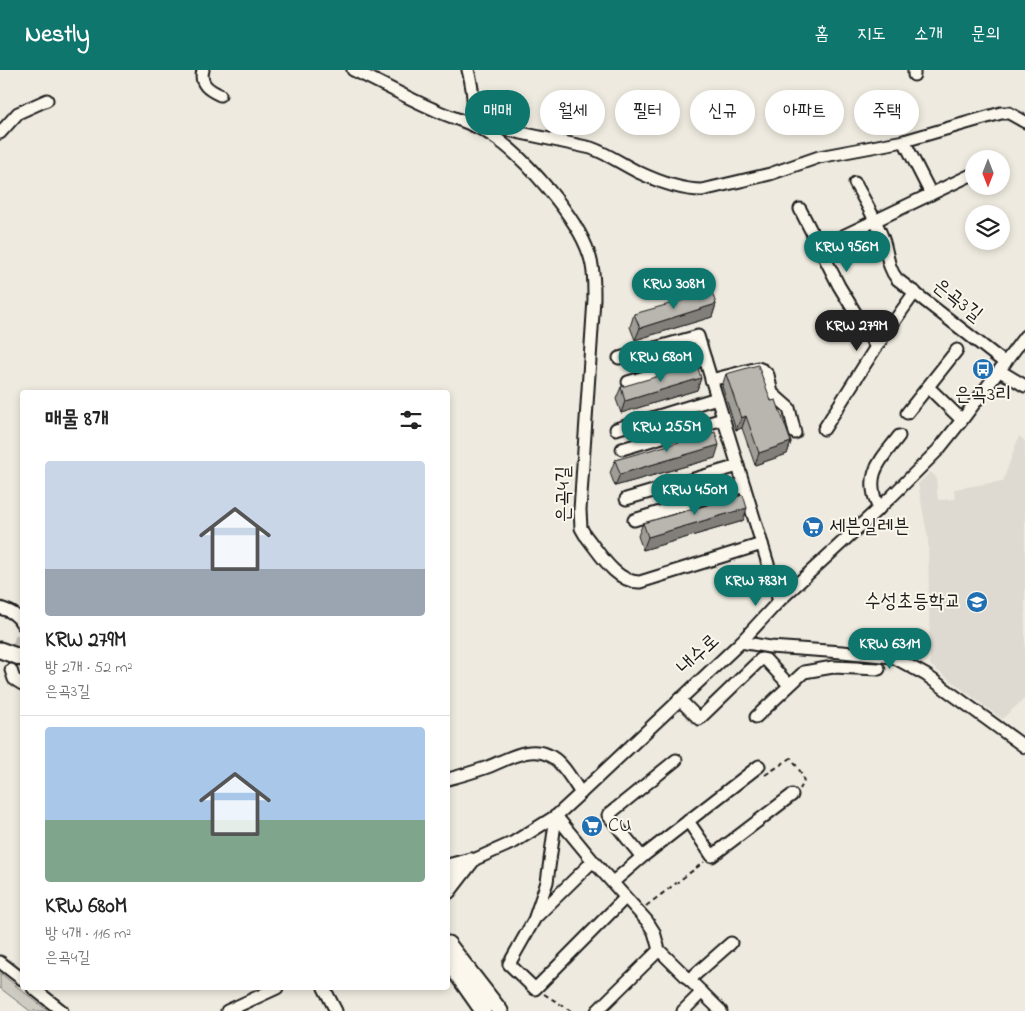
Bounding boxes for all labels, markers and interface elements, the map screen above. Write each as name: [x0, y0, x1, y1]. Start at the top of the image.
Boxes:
text: Nestly: [25, 18, 90, 53]
text: 홈: [815, 22, 829, 48]
text: 지도: [857, 22, 886, 48]
text: 소개: [914, 22, 943, 48]
text: 문의: [971, 22, 1000, 48]
chip: 매매: [465, 90, 530, 135]
chip: 월세: [540, 90, 605, 135]
chip: 필터: [615, 90, 680, 135]
chip: 신규: [690, 90, 755, 135]
chip: 아파트: [765, 90, 844, 135]
chip: 주택: [854, 90, 919, 135]
north arrow: [965, 150, 1010, 195]
map controls: [965, 150, 1010, 250]
button: layers: [965, 205, 1010, 250]
pin: KRW 956M: [795, 230, 899, 273]
text: KRW 956M: [815, 235, 879, 259]
pin: KRW 308M: [622, 268, 726, 310]
text: KRW 308M: [643, 272, 705, 296]
street label: 은곡3길: [926, 272, 988, 330]
pin: KRW 279M: [805, 310, 909, 352]
text: KRW 279M: [826, 314, 888, 338]
pin: KRW 680M: [609, 340, 713, 383]
text: KRW 680M: [630, 345, 692, 369]
bus stop icon: 은곡3리: [971, 357, 995, 381]
place label: 은곡3리: [955, 381, 1011, 410]
text: 매물 8개: [45, 405, 109, 435]
icon: filters: [397, 406, 425, 434]
pin: KRW 255M: [615, 410, 719, 453]
text: KRW 255M: [633, 415, 701, 439]
street label: 은곡4길: [550, 466, 579, 522]
pin: KRW 450M: [643, 474, 747, 516]
text: KRW 450M: [662, 478, 728, 502]
icon: home: [190, 494, 280, 584]
place label: 세븐일레븐: [829, 513, 909, 542]
supermarket icon: 세븐일레븐: [801, 515, 825, 539]
pin: KRW 783M: [704, 564, 808, 607]
text: KRW 783M: [725, 569, 787, 593]
place label: 수성초등학교: [864, 588, 961, 617]
school or university icon: 수성초등학교: [965, 590, 989, 614]
text: KRW 279M: [45, 626, 126, 656]
street label: 내수로: [671, 628, 727, 682]
pin: KRW 631M: [838, 628, 942, 670]
text: KRW 631M: [859, 632, 921, 656]
text: 방 2개 · 52 m²: [45, 656, 132, 680]
text: 은곡3길: [45, 680, 90, 704]
icon: home: [190, 759, 280, 849]
place label: CU: [608, 812, 632, 841]
supermarket icon: CU: [580, 814, 604, 838]
text: KRW 680M: [45, 892, 127, 922]
text: 방 4개 · 116 m²: [45, 922, 131, 946]
text: 은곡4길: [45, 946, 90, 970]

